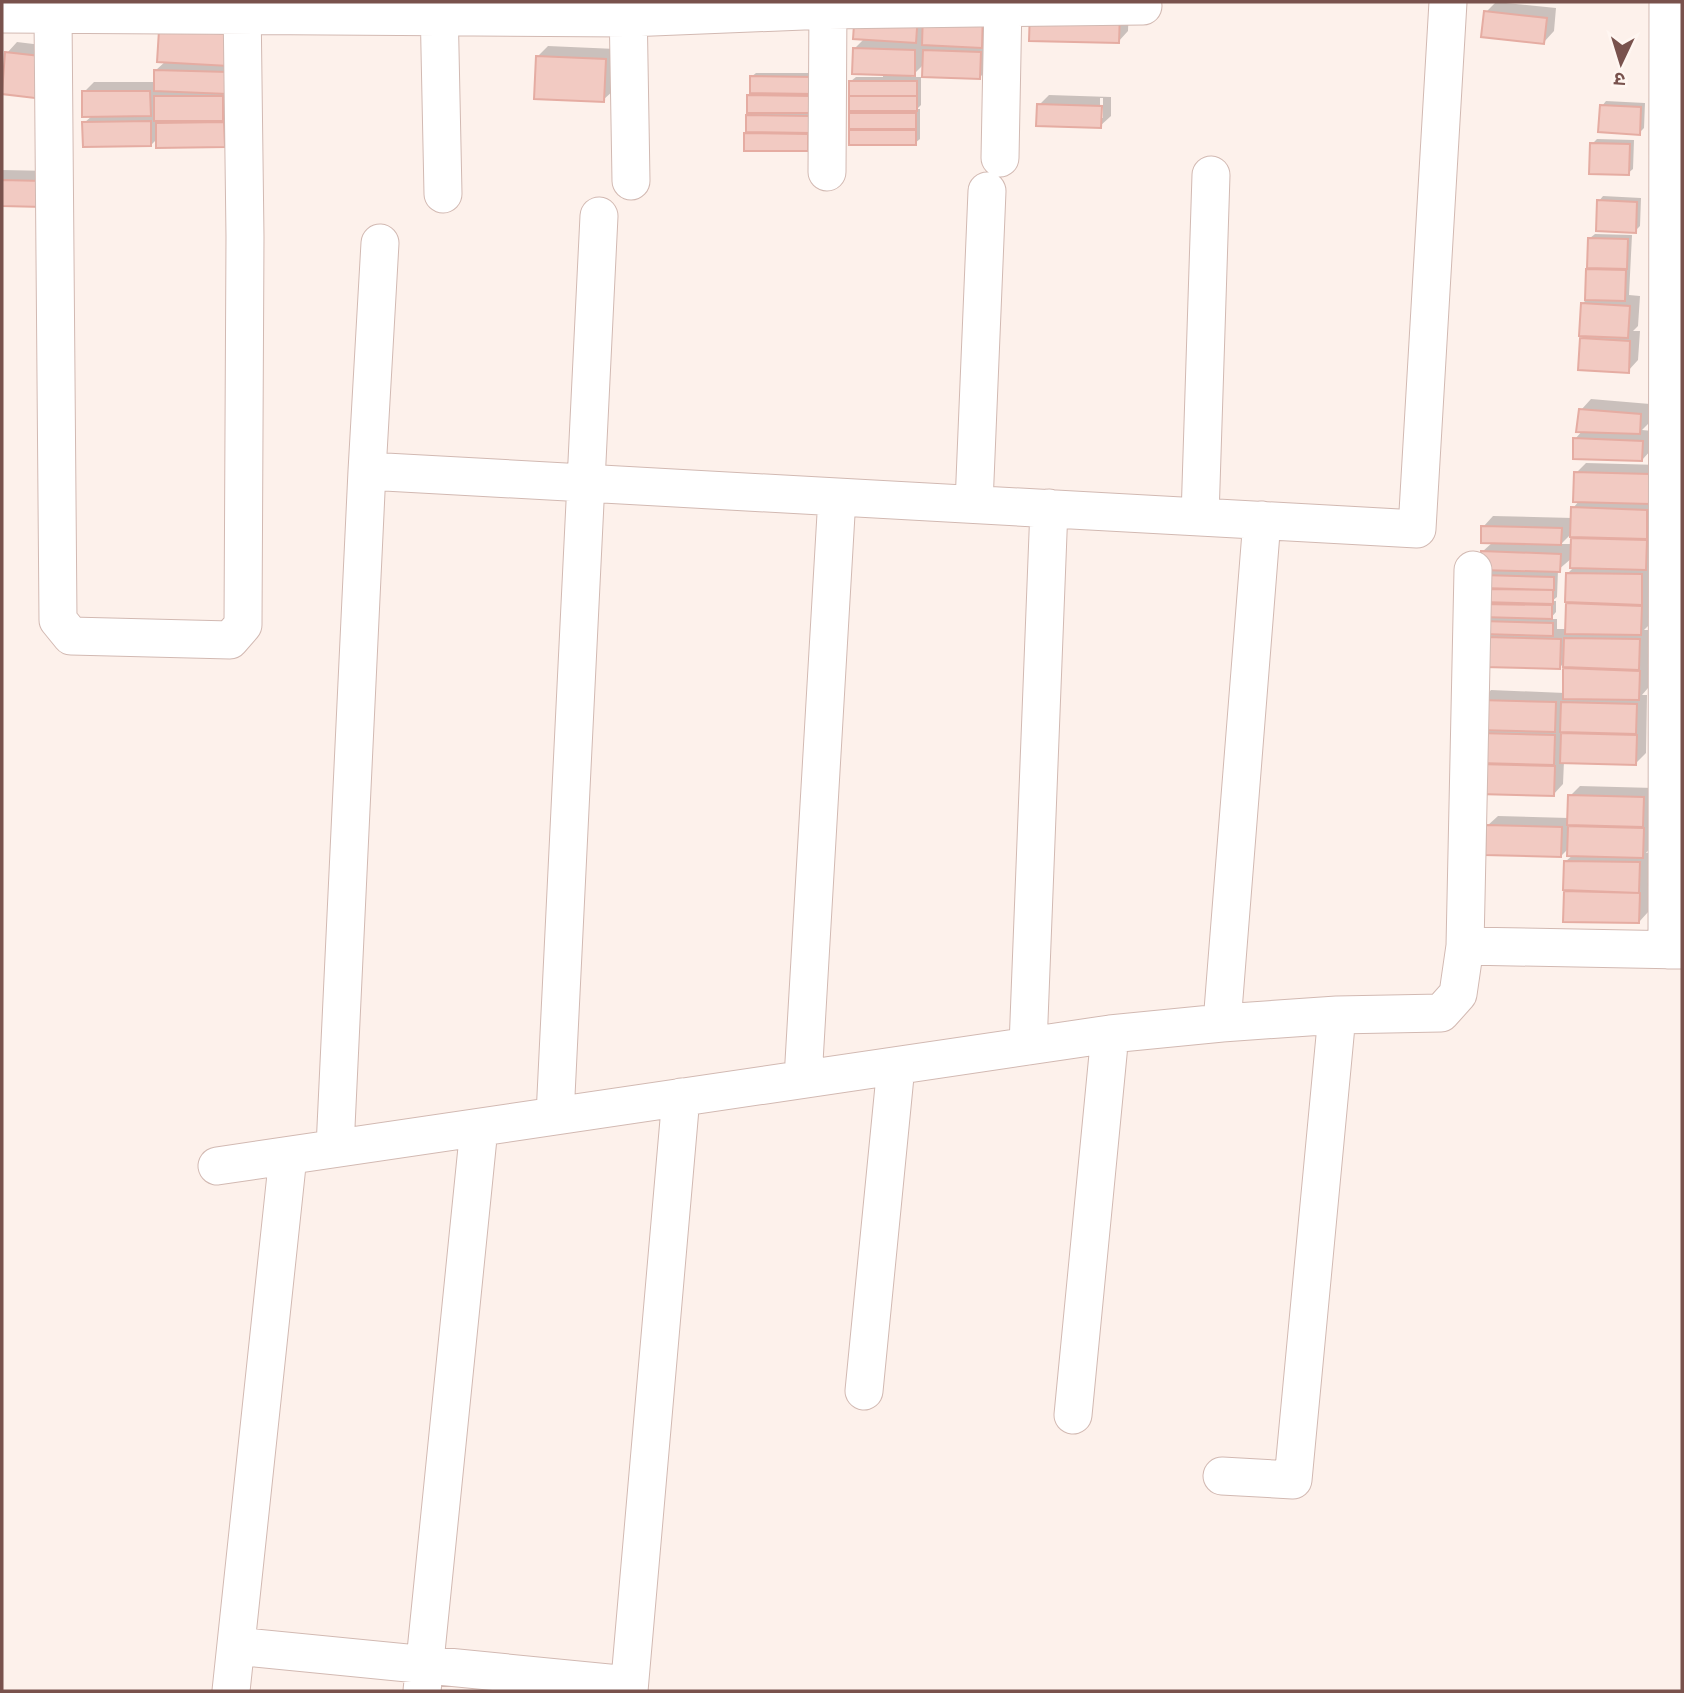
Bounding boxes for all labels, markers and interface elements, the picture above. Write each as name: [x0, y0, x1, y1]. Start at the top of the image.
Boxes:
north arrow: [1586, 28, 1656, 98]
text: उ: [1613, 68, 1626, 90]

